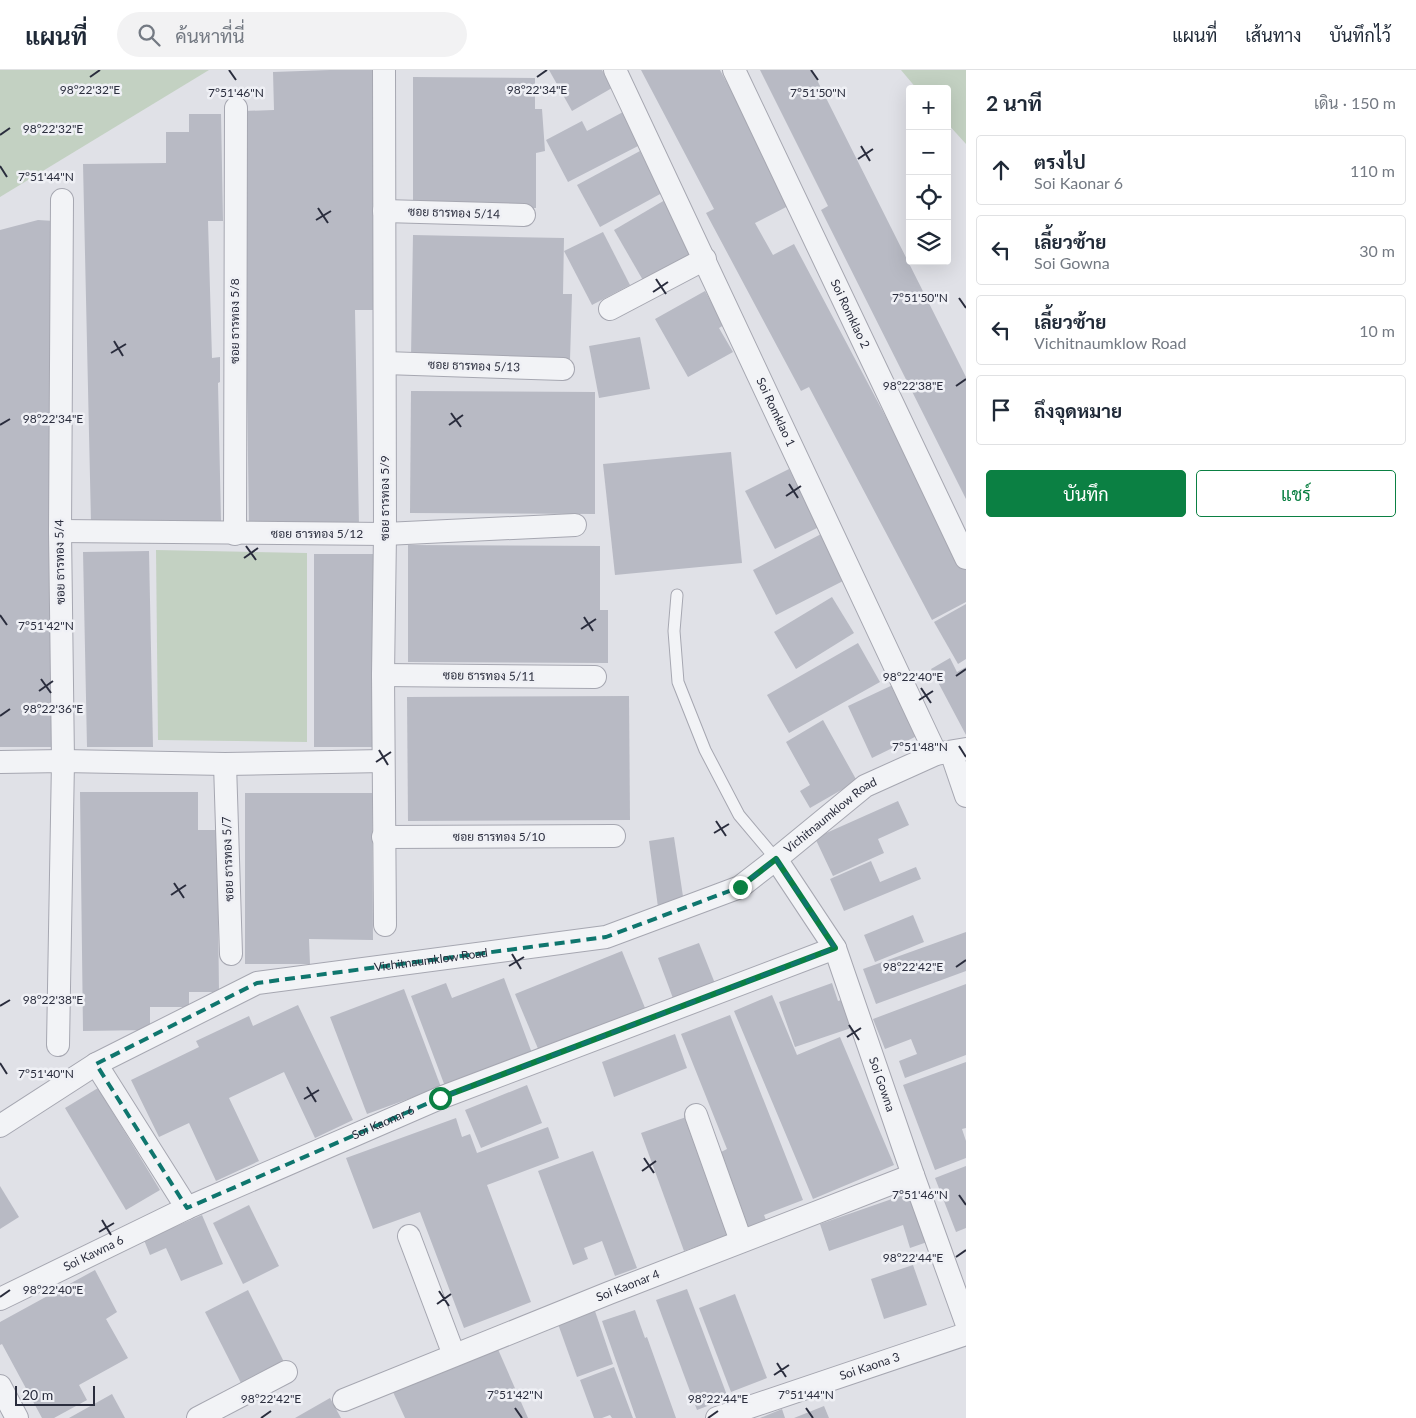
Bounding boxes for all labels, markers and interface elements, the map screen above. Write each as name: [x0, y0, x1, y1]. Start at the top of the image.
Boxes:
search box: [117, 12, 467, 57]
text: แผนที่: [25, 21, 87, 50]
icon: search: [135, 21, 163, 49]
text: ค้นหาที่นี่: [175, 24, 245, 47]
text: แผนที่: [1172, 24, 1217, 46]
text: เส้นทาง: [1245, 24, 1301, 46]
text: บันทึกไว้: [1329, 24, 1391, 46]
text: 98°22'32"E: [60, 82, 120, 97]
text: 98°22'34"E: [507, 82, 567, 97]
text: 7°51'46"N: [208, 85, 264, 100]
text: 7°51'50"N: [790, 85, 846, 100]
map controls: [906, 85, 951, 265]
button: +: [906, 85, 951, 130]
text: 2 นาที: [986, 90, 1042, 115]
text: เดิน · 150 m: [1314, 93, 1396, 112]
text: 98°22'32"E: [23, 121, 83, 136]
button: −: [906, 130, 951, 175]
text: ตรงไป: [1034, 150, 1086, 173]
icon: ahead: [987, 156, 1015, 184]
text: 110 m: [1350, 161, 1395, 180]
text: 7°51'44"N: [18, 169, 74, 184]
text: Soi Kaonar 6: [1034, 173, 1123, 192]
button: locate: [906, 175, 951, 220]
street label: ซอย ธารทอง 5/14: [408, 203, 500, 222]
button: layers: [906, 220, 951, 265]
text: เลี้ยวซ้าย: [1034, 230, 1106, 253]
icon: left: [987, 236, 1015, 264]
text: 30 m: [1359, 241, 1395, 260]
text: Soi Gowna: [1034, 253, 1110, 272]
street label: Soi Romklao 2: [828, 277, 873, 351]
street label: ซอย ธารทอง 5/8: [227, 278, 242, 364]
text: 7°51'50"N: [892, 290, 948, 305]
text: เลี้ยวซ้าย: [1034, 310, 1106, 333]
icon: left: [987, 316, 1015, 344]
text: 10 m: [1359, 321, 1395, 340]
text: Vichitnaumklow Road: [1034, 333, 1186, 352]
street label: ซอย ธารทอง 5/13: [428, 356, 520, 375]
street label: Soi Romklao 1: [753, 375, 799, 449]
text: 98°22'38"E: [883, 378, 943, 393]
icon: arrive: [987, 396, 1015, 424]
text: ถึงจุดหมาย: [1034, 399, 1122, 422]
text: 98°22'34"E: [23, 411, 83, 426]
street label: ซอย ธารทอง 5/9: [377, 455, 392, 541]
button: บันทึก: [986, 470, 1186, 517]
button: แชร์: [1196, 470, 1396, 517]
street label: ซอย ธารทอง 5/4: [51, 519, 68, 605]
street label: ซอย ธารทอง 5/12: [271, 526, 363, 541]
text: 7°51'42"N: [18, 618, 74, 633]
street label: ซอย ธารทอง 5/11: [443, 667, 535, 684]
text: 98°22'40"E: [883, 669, 943, 684]
text: 98°22'36"E: [23, 701, 83, 716]
text: 7°51'48"N: [892, 739, 948, 754]
street label: Vichitnaumklow Road: [781, 774, 879, 856]
street label: ซอย ธารทอง 5/7: [219, 816, 236, 902]
street label: ซอย ธารทอง 5/10: [453, 829, 545, 844]
route end: [729, 876, 752, 899]
street label: Vichitnaumklow Road: [373, 945, 489, 974]
text: 98°22'42"E: [883, 959, 943, 974]
text: 98°22'38"E: [23, 992, 83, 1007]
street label: Soi Gowna: [866, 1055, 899, 1114]
text: 7°51'40"N: [18, 1066, 74, 1081]
route start: [429, 1087, 452, 1110]
street label: Soi Kaonar 6: [349, 1102, 417, 1142]
text: 7°51'46"N: [892, 1187, 948, 1202]
street label: Soi Kawna 6: [61, 1232, 126, 1274]
text: 98°22'44"E: [883, 1250, 943, 1265]
street label: Soi Kaonar 4: [594, 1266, 662, 1304]
text: 98°22'40"E: [23, 1282, 83, 1297]
street label: Soi Kaona 3: [837, 1349, 902, 1383]
scale bar: [15, 1383, 95, 1406]
text: 20 m: [22, 1386, 53, 1403]
text: 7°51'42"N: [487, 1387, 543, 1402]
text: 7°51'44"N: [778, 1387, 834, 1402]
text: 98°22'42"E: [241, 1391, 301, 1406]
text: 98°22'44"E: [688, 1391, 748, 1406]

